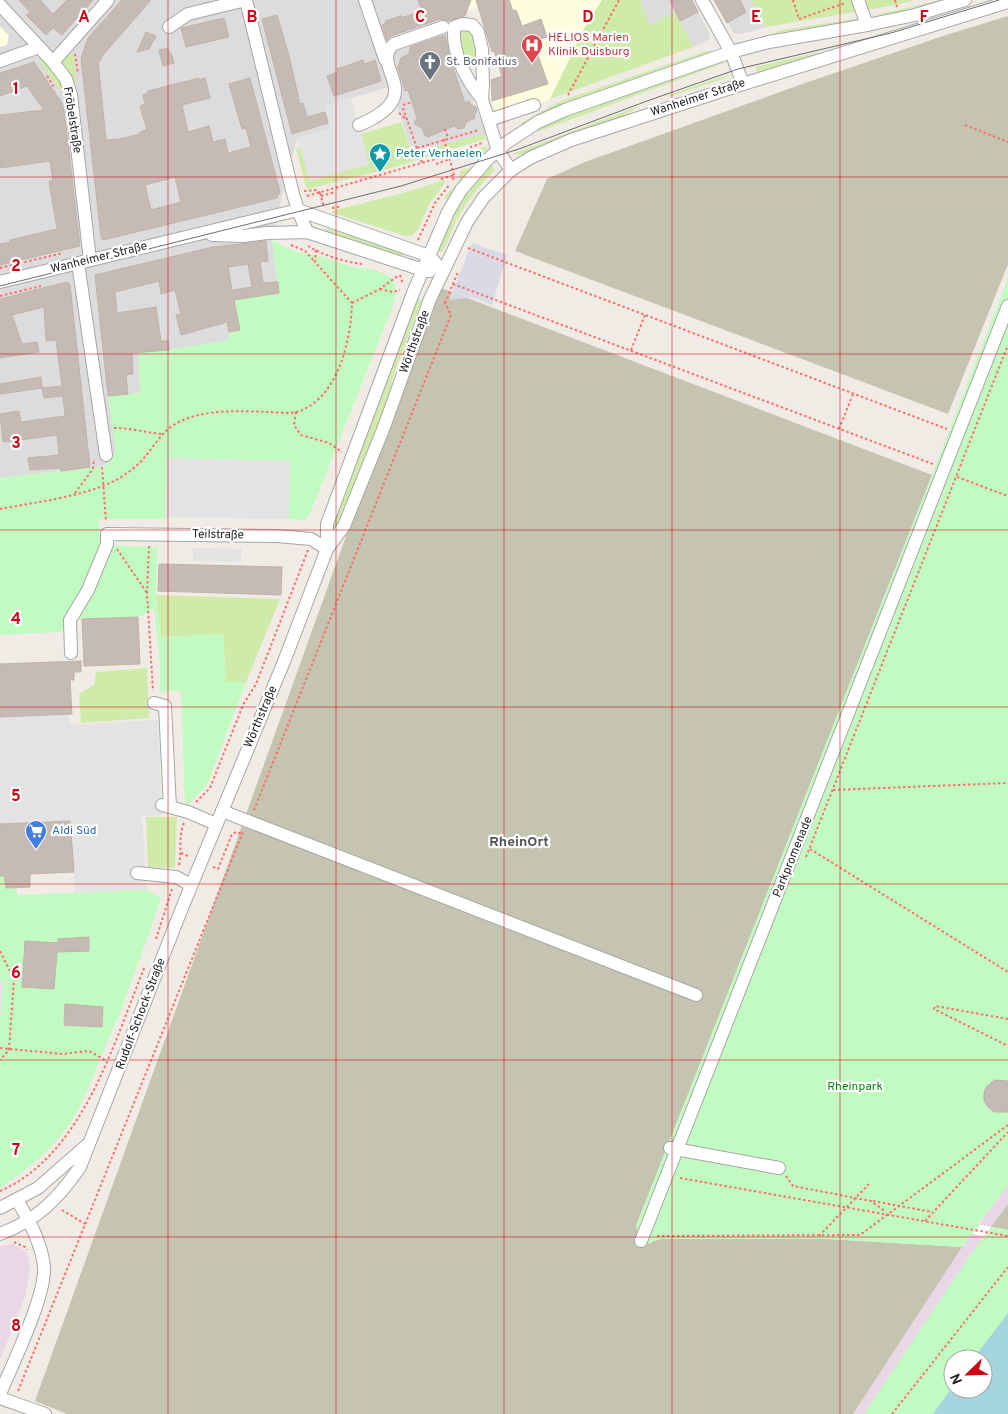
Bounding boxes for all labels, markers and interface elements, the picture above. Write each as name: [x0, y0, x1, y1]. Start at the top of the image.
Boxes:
text: A: [78, 8, 90, 28]
text: B: [246, 8, 258, 28]
text: C: [415, 8, 425, 28]
text: D: [582, 8, 594, 28]
text: E: [751, 8, 761, 28]
text: F: [919, 8, 929, 28]
place label: HELIOS Marien Klinik Duisburg: [548, 30, 629, 60]
hospital icon: HELIOS Marien Klinik Duisburg: [520, 33, 544, 64]
church icon: St. Bonifatius: [418, 50, 442, 81]
place label: St. Bonifatius: [446, 54, 517, 70]
street label: Wanheimer Straße: [649, 75, 747, 121]
text: 1: [13, 80, 19, 100]
street label: Fröbelstraße: [59, 86, 85, 154]
place icon: Peter Verhaelen: [368, 142, 392, 173]
place label: Peter Verhaelen: [396, 146, 482, 162]
street label: Wanheimer Straße: [49, 238, 149, 278]
text: 2: [11, 257, 21, 277]
street label: Wörthstraße: [396, 308, 434, 376]
text: 3: [11, 434, 21, 454]
street label: Teilstraße: [192, 527, 244, 543]
text: 4: [11, 610, 21, 630]
street label: Wörthstraße: [241, 683, 281, 751]
text: 5: [11, 787, 21, 807]
street label: Parkpromenade: [769, 814, 817, 900]
supermarket icon: Aldi Süd: [24, 819, 48, 850]
place label: Aldi Süd: [52, 823, 97, 839]
district label: RheinOrt: [489, 834, 549, 851]
street label: Rudolf-Schock-Straße: [112, 956, 170, 1072]
text: 6: [11, 964, 21, 984]
park label: Rheinpark: [827, 1079, 883, 1095]
text: 7: [12, 1141, 20, 1161]
text: 8: [11, 1317, 21, 1337]
north arrow: [943, 1349, 993, 1399]
text: N: [948, 1371, 967, 1386]

